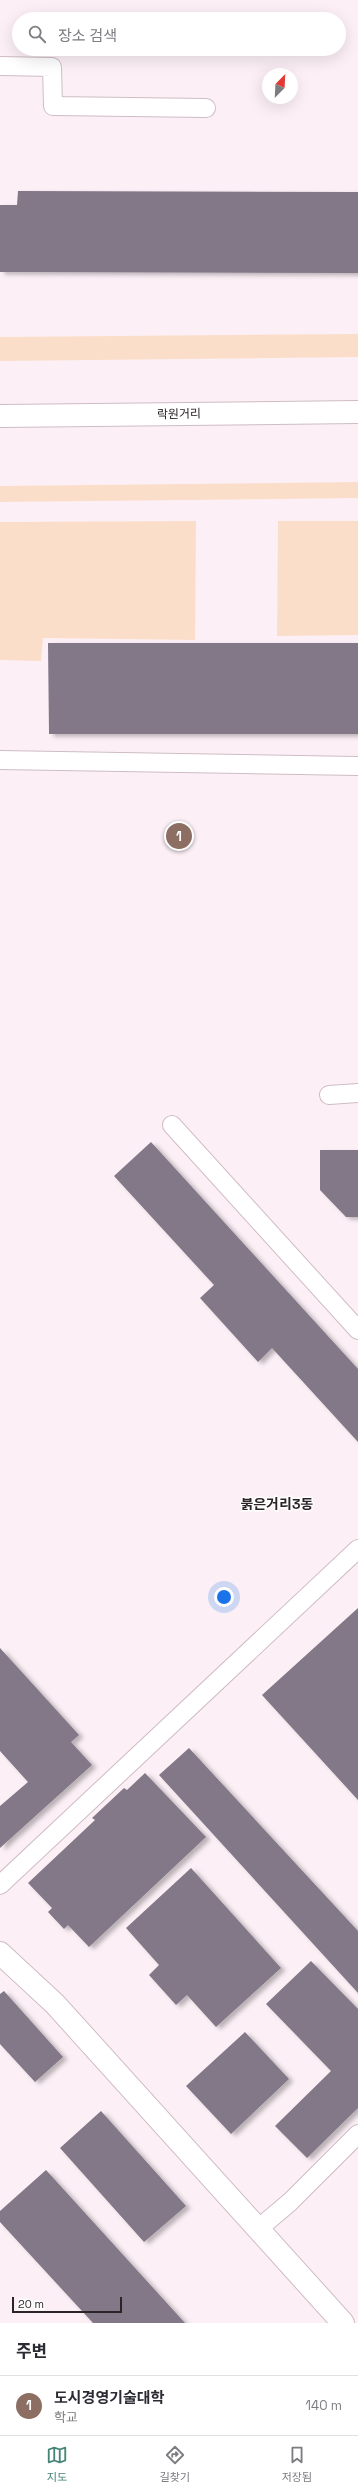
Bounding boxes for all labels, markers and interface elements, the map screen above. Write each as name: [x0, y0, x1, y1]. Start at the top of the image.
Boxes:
search box: [12, 12, 346, 56]
icon: search: [26, 23, 48, 45]
text: 장소 검색: [58, 26, 117, 45]
north arrow: [262, 68, 298, 104]
street label: 락원거리: [157, 406, 201, 422]
pin: 1: [166, 821, 192, 851]
district label: 붉은거리3동: [241, 1495, 314, 1513]
your location: [214, 1587, 234, 1607]
scale bar: [12, 2295, 122, 2314]
text: 20 m: [18, 2297, 44, 2311]
text: 주변: [16, 2340, 47, 2362]
text: 도시경영기술대학: [54, 2388, 164, 2407]
text: 1: [26, 2397, 32, 2414]
text: 140 m: [306, 2397, 342, 2414]
text: 학교: [54, 2409, 78, 2426]
tab: 지도: [46, 2444, 68, 2484]
tab: 길찾기: [160, 2444, 190, 2484]
tab: 저장됨: [282, 2444, 312, 2484]

